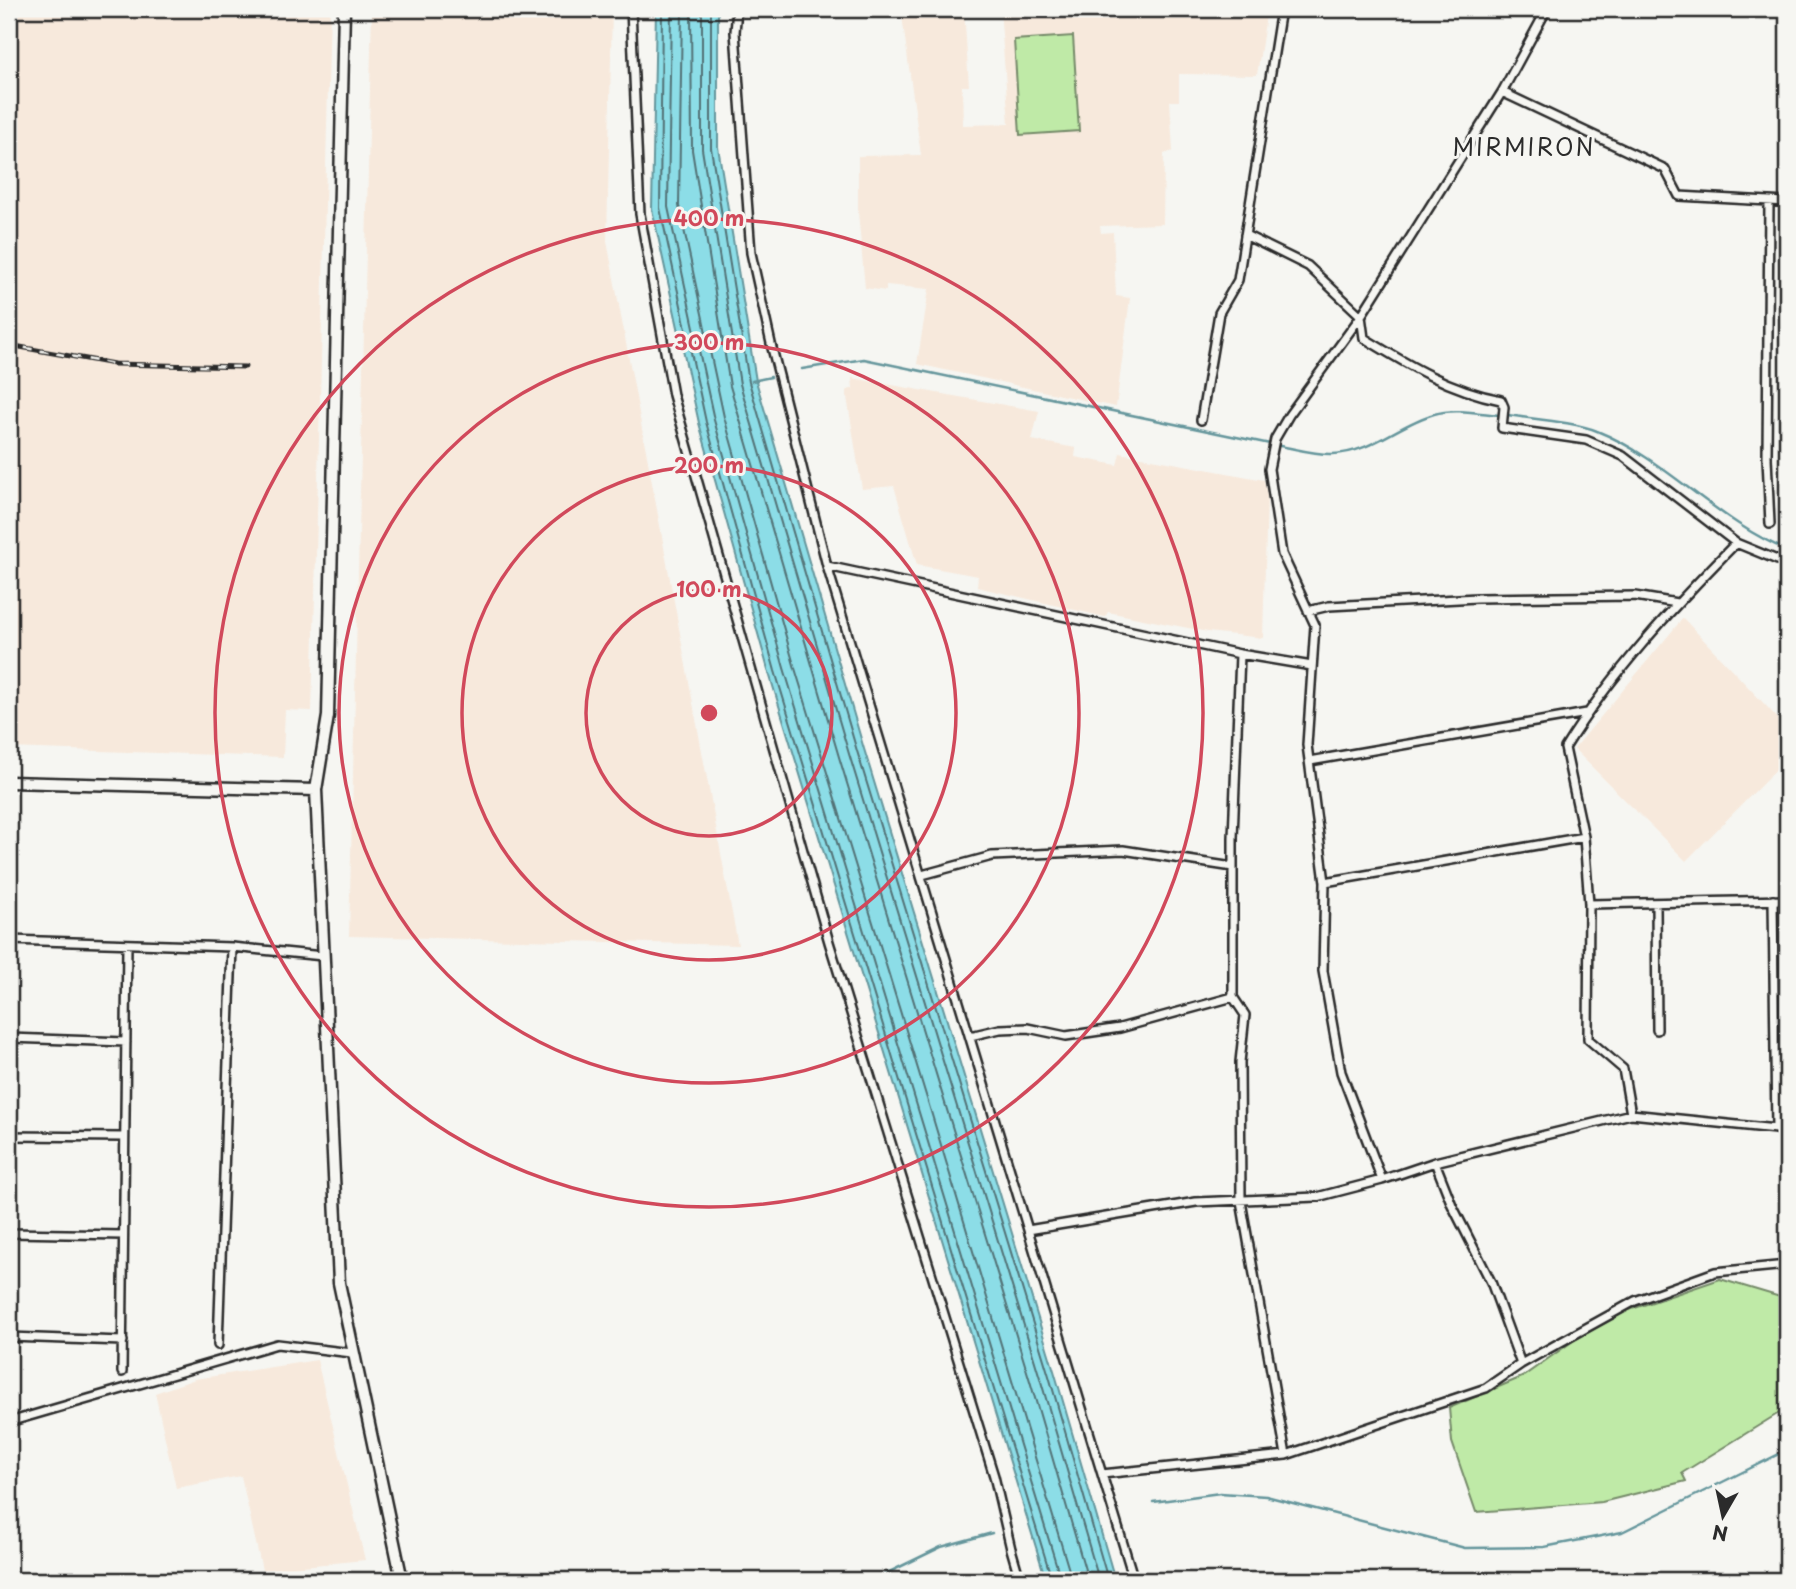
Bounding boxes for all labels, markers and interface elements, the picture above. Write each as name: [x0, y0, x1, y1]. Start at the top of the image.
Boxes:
district label: MIRMIRON: [1452, 129, 1596, 164]
text: 400 m: [674, 201, 744, 233]
text: 300 m: [674, 325, 744, 357]
text: 200 m: [674, 448, 744, 480]
text: 100 m: [676, 572, 742, 604]
centre of rings: [697, 701, 721, 725]
north arrow: [1688, 1480, 1758, 1550]
text: N: [1711, 1519, 1730, 1549]

